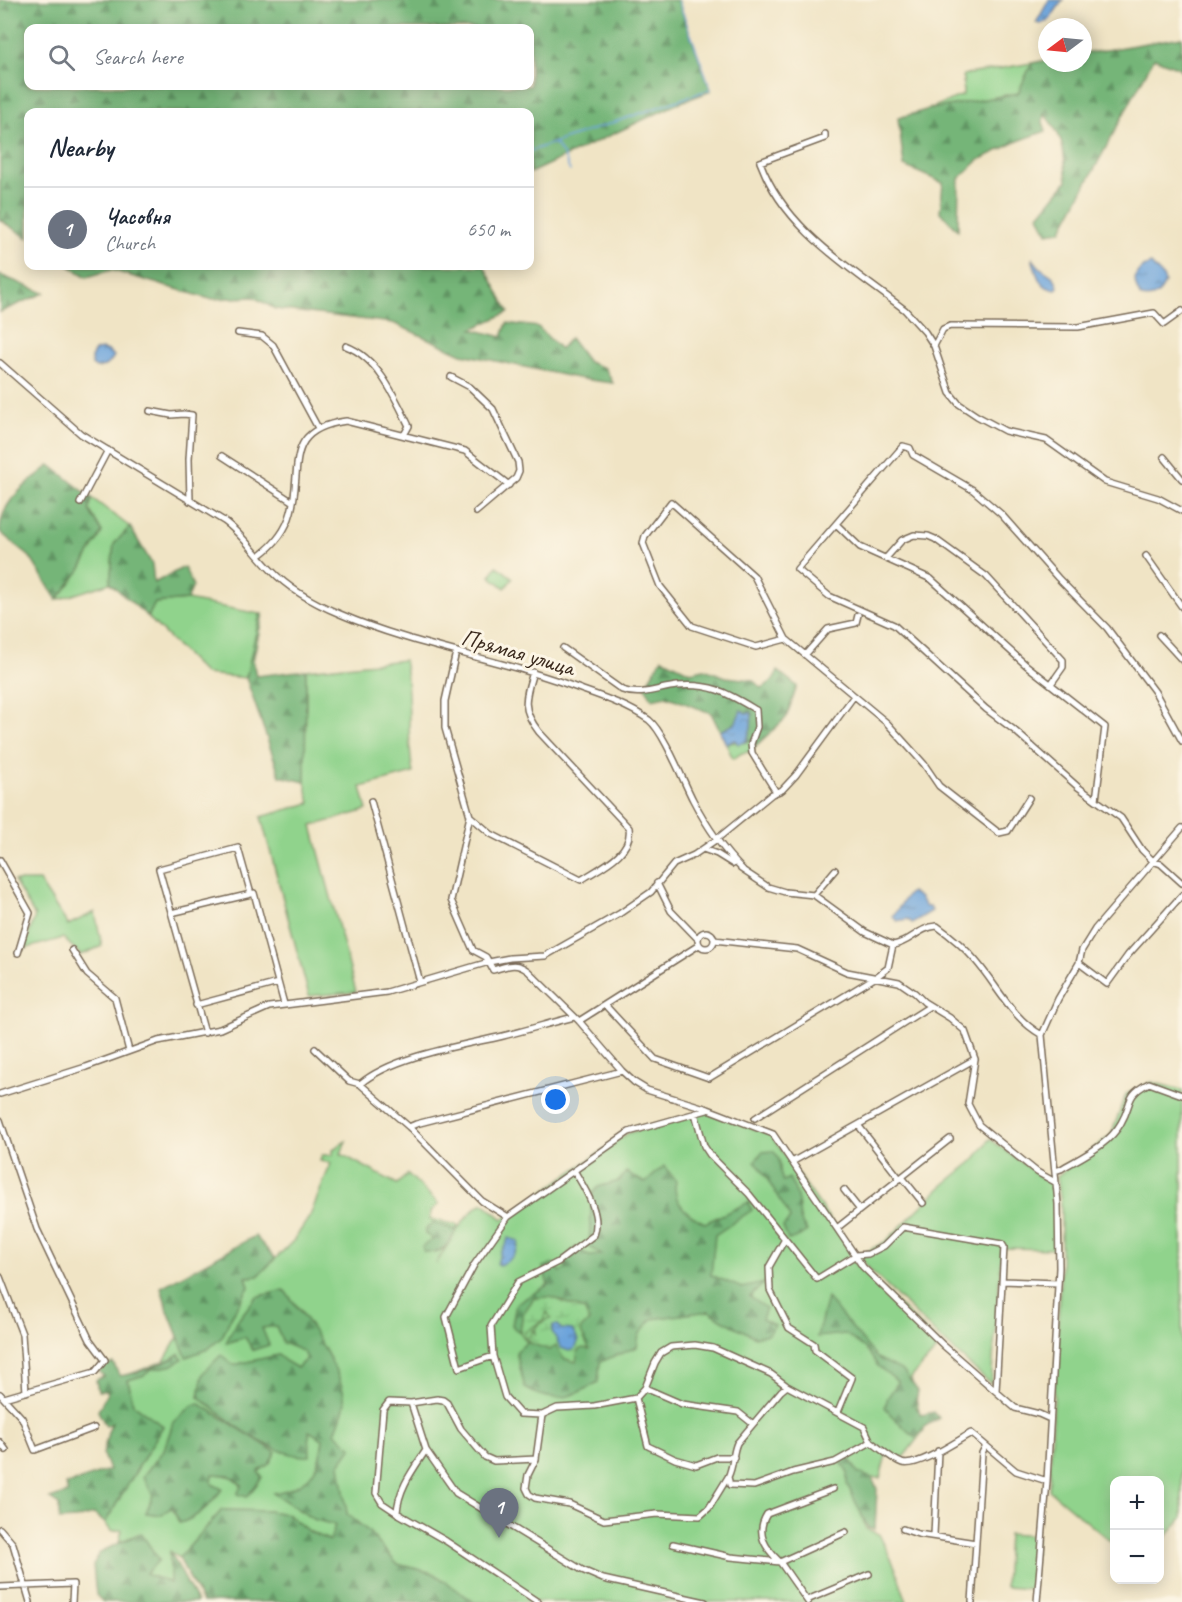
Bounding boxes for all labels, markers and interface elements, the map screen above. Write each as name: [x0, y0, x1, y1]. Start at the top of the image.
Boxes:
north arrow: [1038, 18, 1092, 72]
search box: [24, 24, 534, 90]
icon: search: [45, 41, 78, 74]
text: Search here: [93, 43, 183, 71]
text: Nearby: [48, 131, 113, 164]
text: Часовня: [105, 203, 170, 231]
text: 1: [63, 217, 72, 242]
text: 650 m: [467, 217, 510, 242]
text: Church: [105, 231, 155, 256]
street label: Прямая улица: [458, 622, 580, 683]
your location: [541, 1085, 570, 1114]
map controls: [1110, 1476, 1164, 1584]
button: +: [1110, 1476, 1164, 1530]
pin: 1: [480, 1488, 518, 1538]
button: −: [1110, 1530, 1164, 1584]

